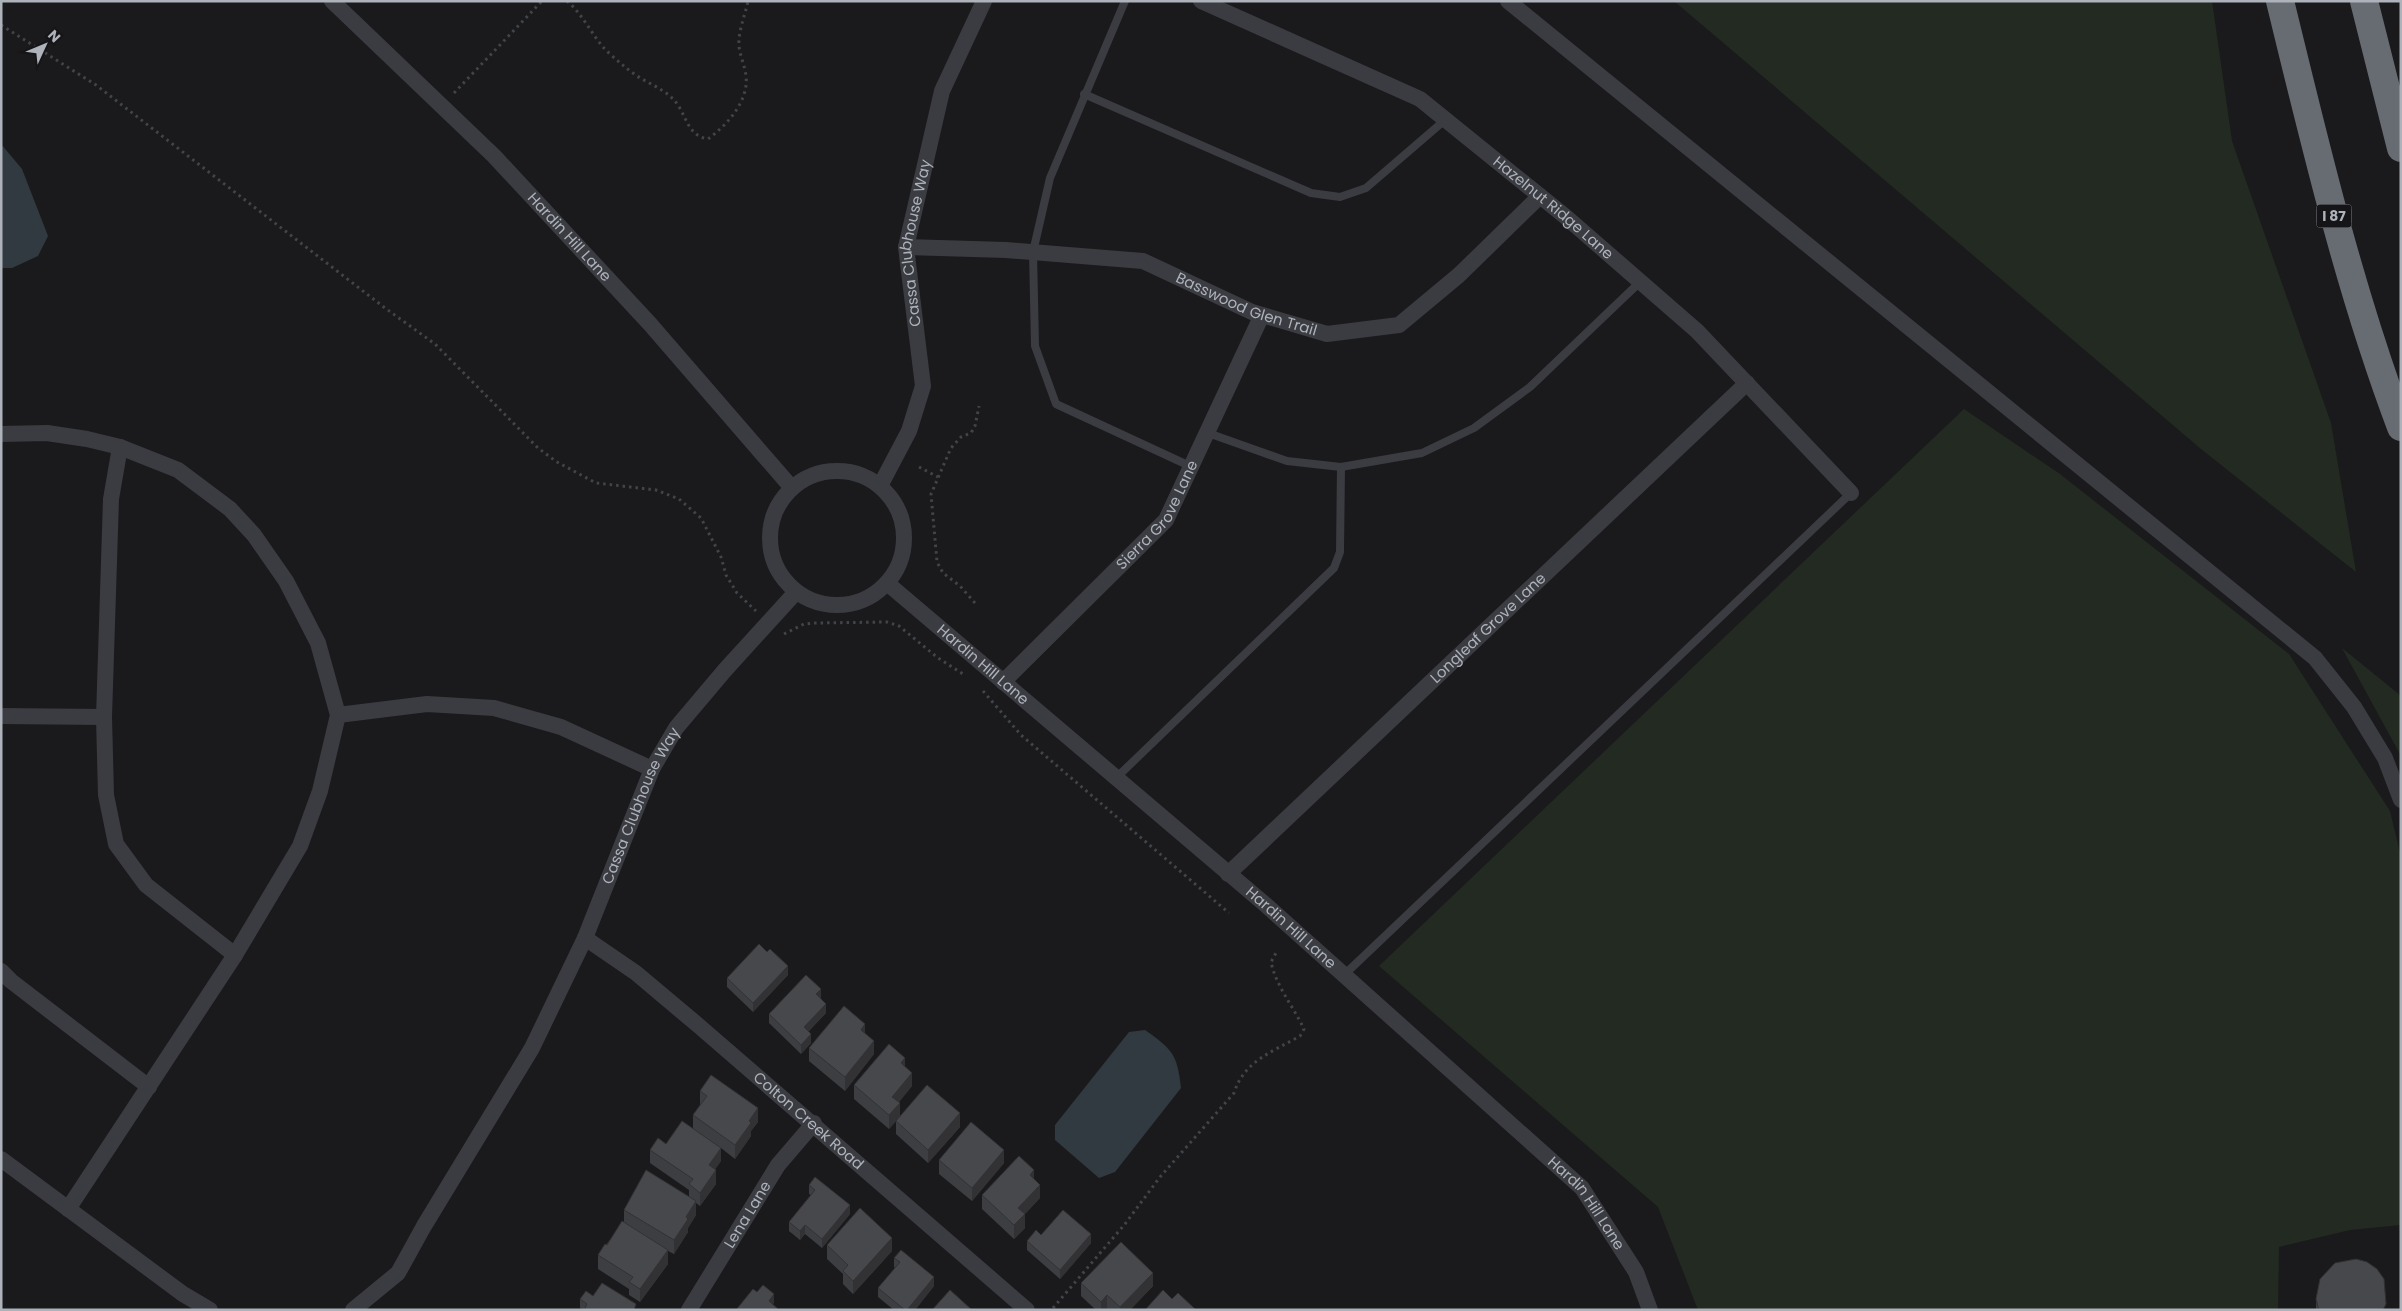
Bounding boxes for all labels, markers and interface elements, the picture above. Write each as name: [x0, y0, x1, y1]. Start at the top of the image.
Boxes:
north arrow: [20, 20, 70, 70]
text: N: [44, 25, 65, 47]
street label: Hazelnut Ridge Lane: [1489, 151, 1618, 264]
street label: Cassa Clubhouse Way: [894, 157, 936, 328]
street label: Hardin Hill Lane: [523, 188, 616, 286]
road number: I 87: [2316, 205, 2352, 228]
street label: Basswood Glen Trail: [1173, 267, 1320, 341]
street label: Sierra Grove Lane: [1111, 457, 1203, 574]
street label: Longleaf Grove Lane: [1425, 568, 1550, 688]
street label: Hardin Hill Lane: [933, 619, 1034, 709]
street label: Cassa Clubhouse Way: [596, 723, 685, 887]
street label: Hardin Hill Lane: [1241, 881, 1341, 973]
street label: Colton Creek Road: [749, 1067, 869, 1174]
street label: Hardin Hill Lane: [1543, 1151, 1630, 1254]
street label: Lena Lane: [719, 1177, 776, 1252]

